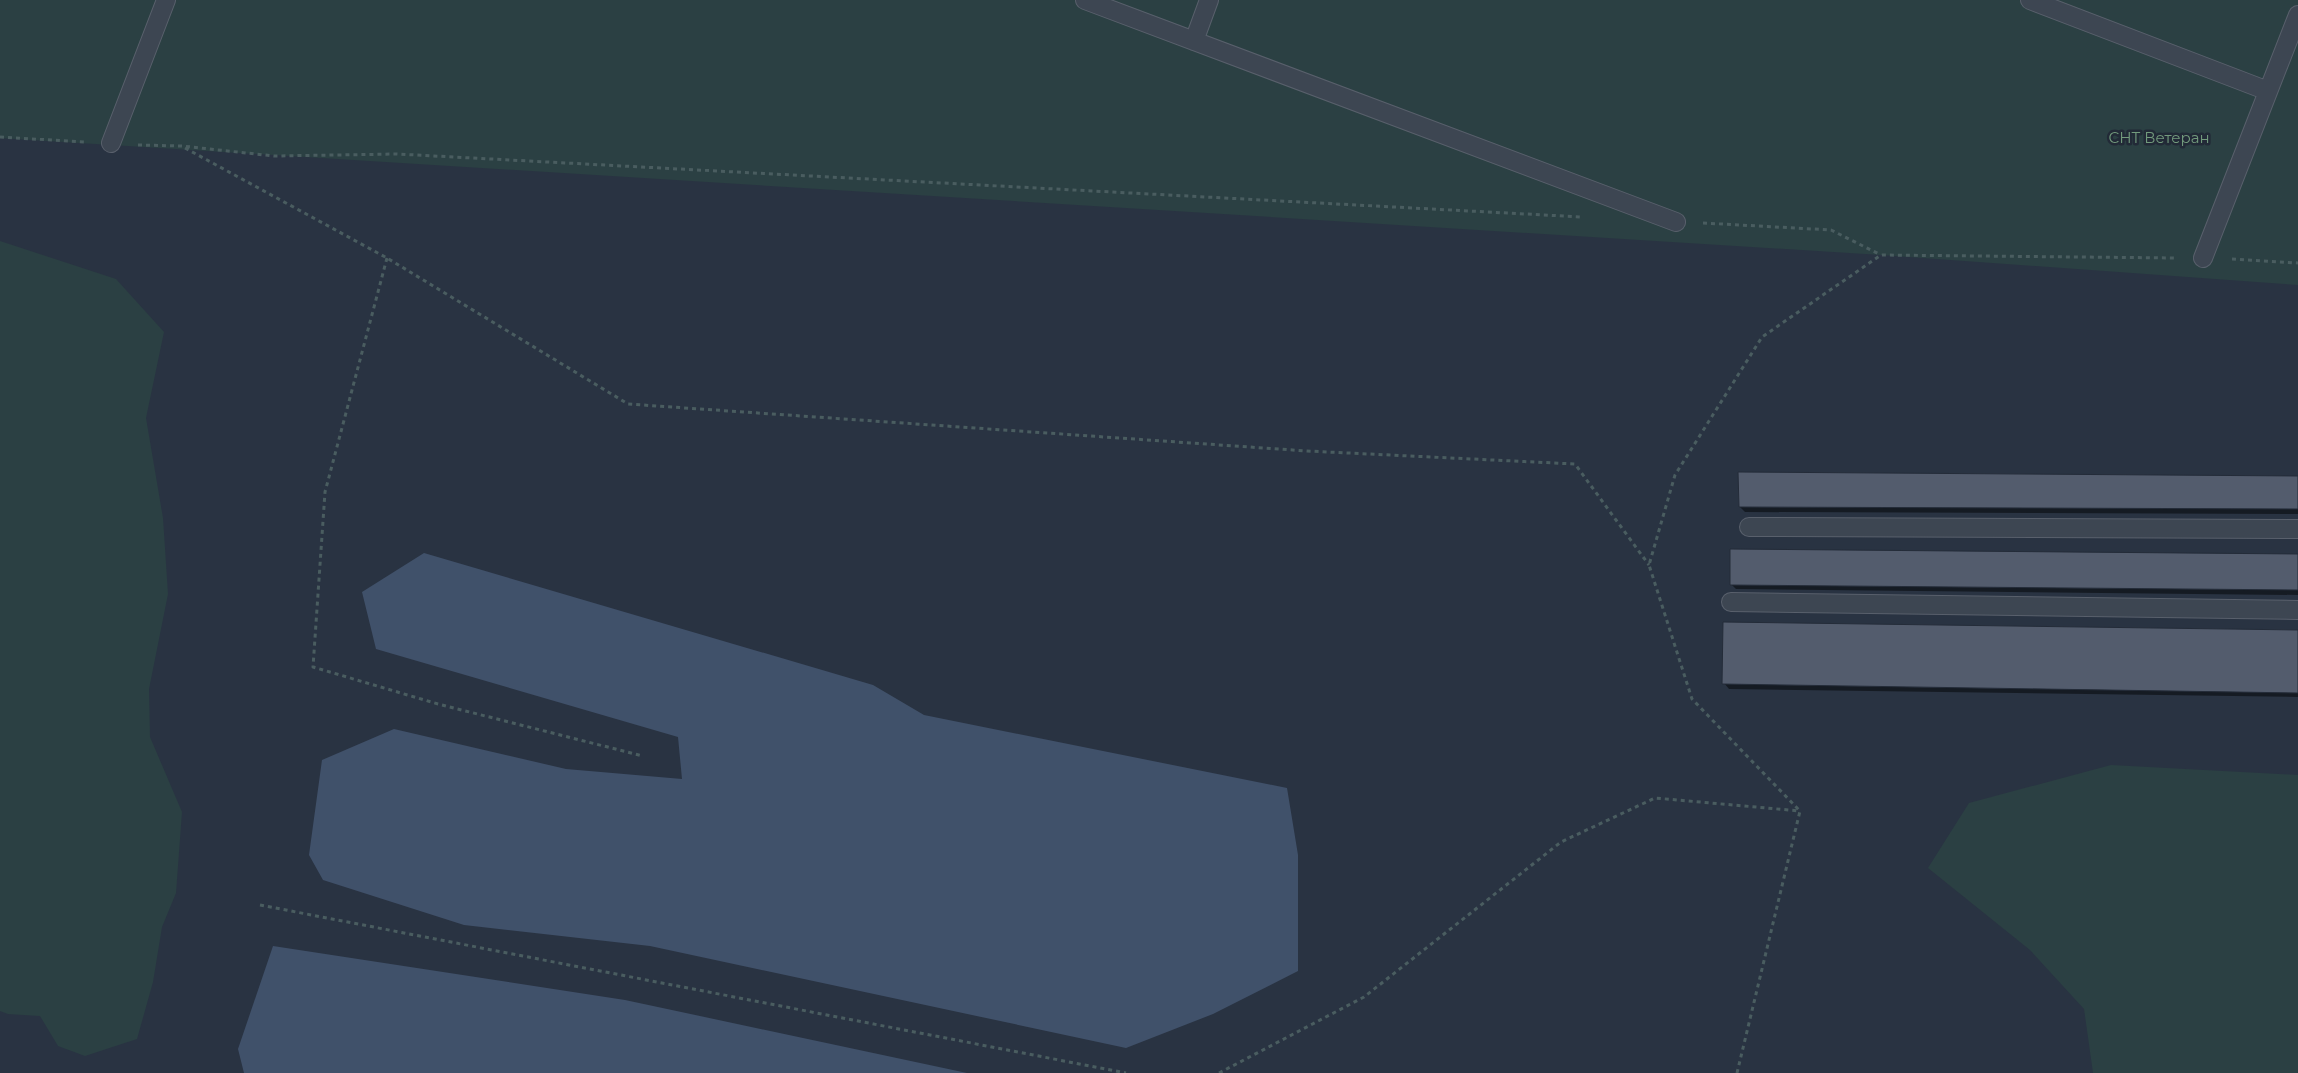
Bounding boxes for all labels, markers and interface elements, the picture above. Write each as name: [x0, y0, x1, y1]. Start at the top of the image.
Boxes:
park label: СНТ Ветеран: [2108, 128, 2210, 147]

